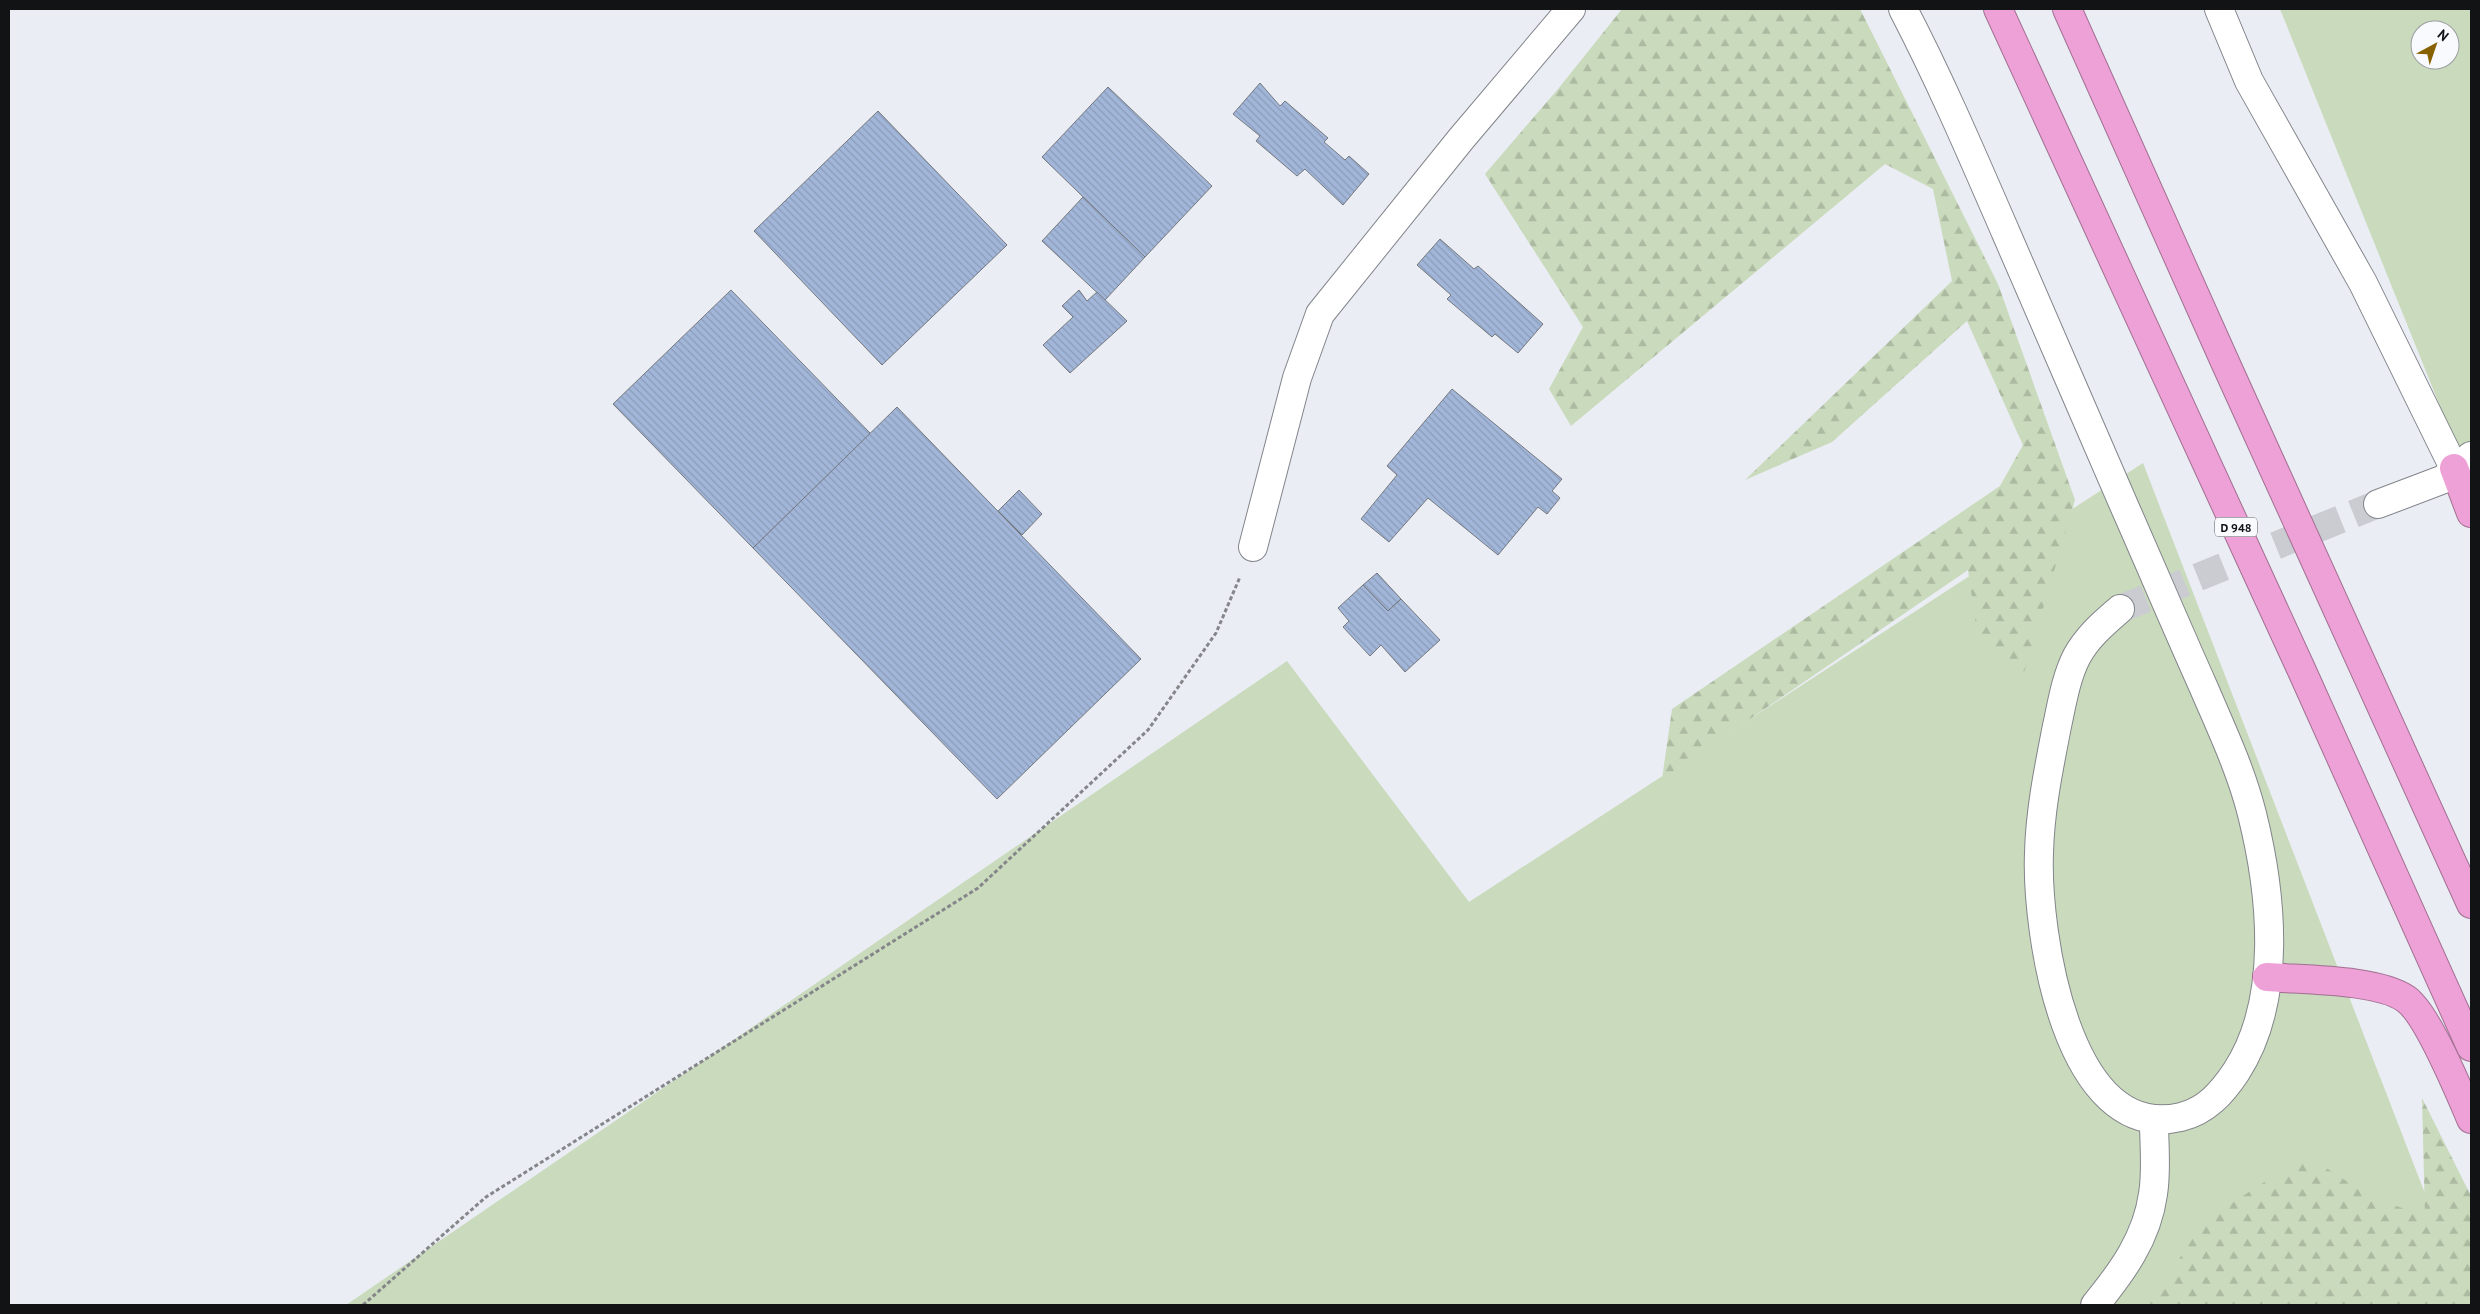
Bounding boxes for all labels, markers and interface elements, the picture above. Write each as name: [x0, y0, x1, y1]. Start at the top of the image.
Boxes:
north arrow: [2410, 20, 2460, 70]
text: N: [2434, 25, 2453, 45]
road number: D 948: [2215, 518, 2257, 536]

